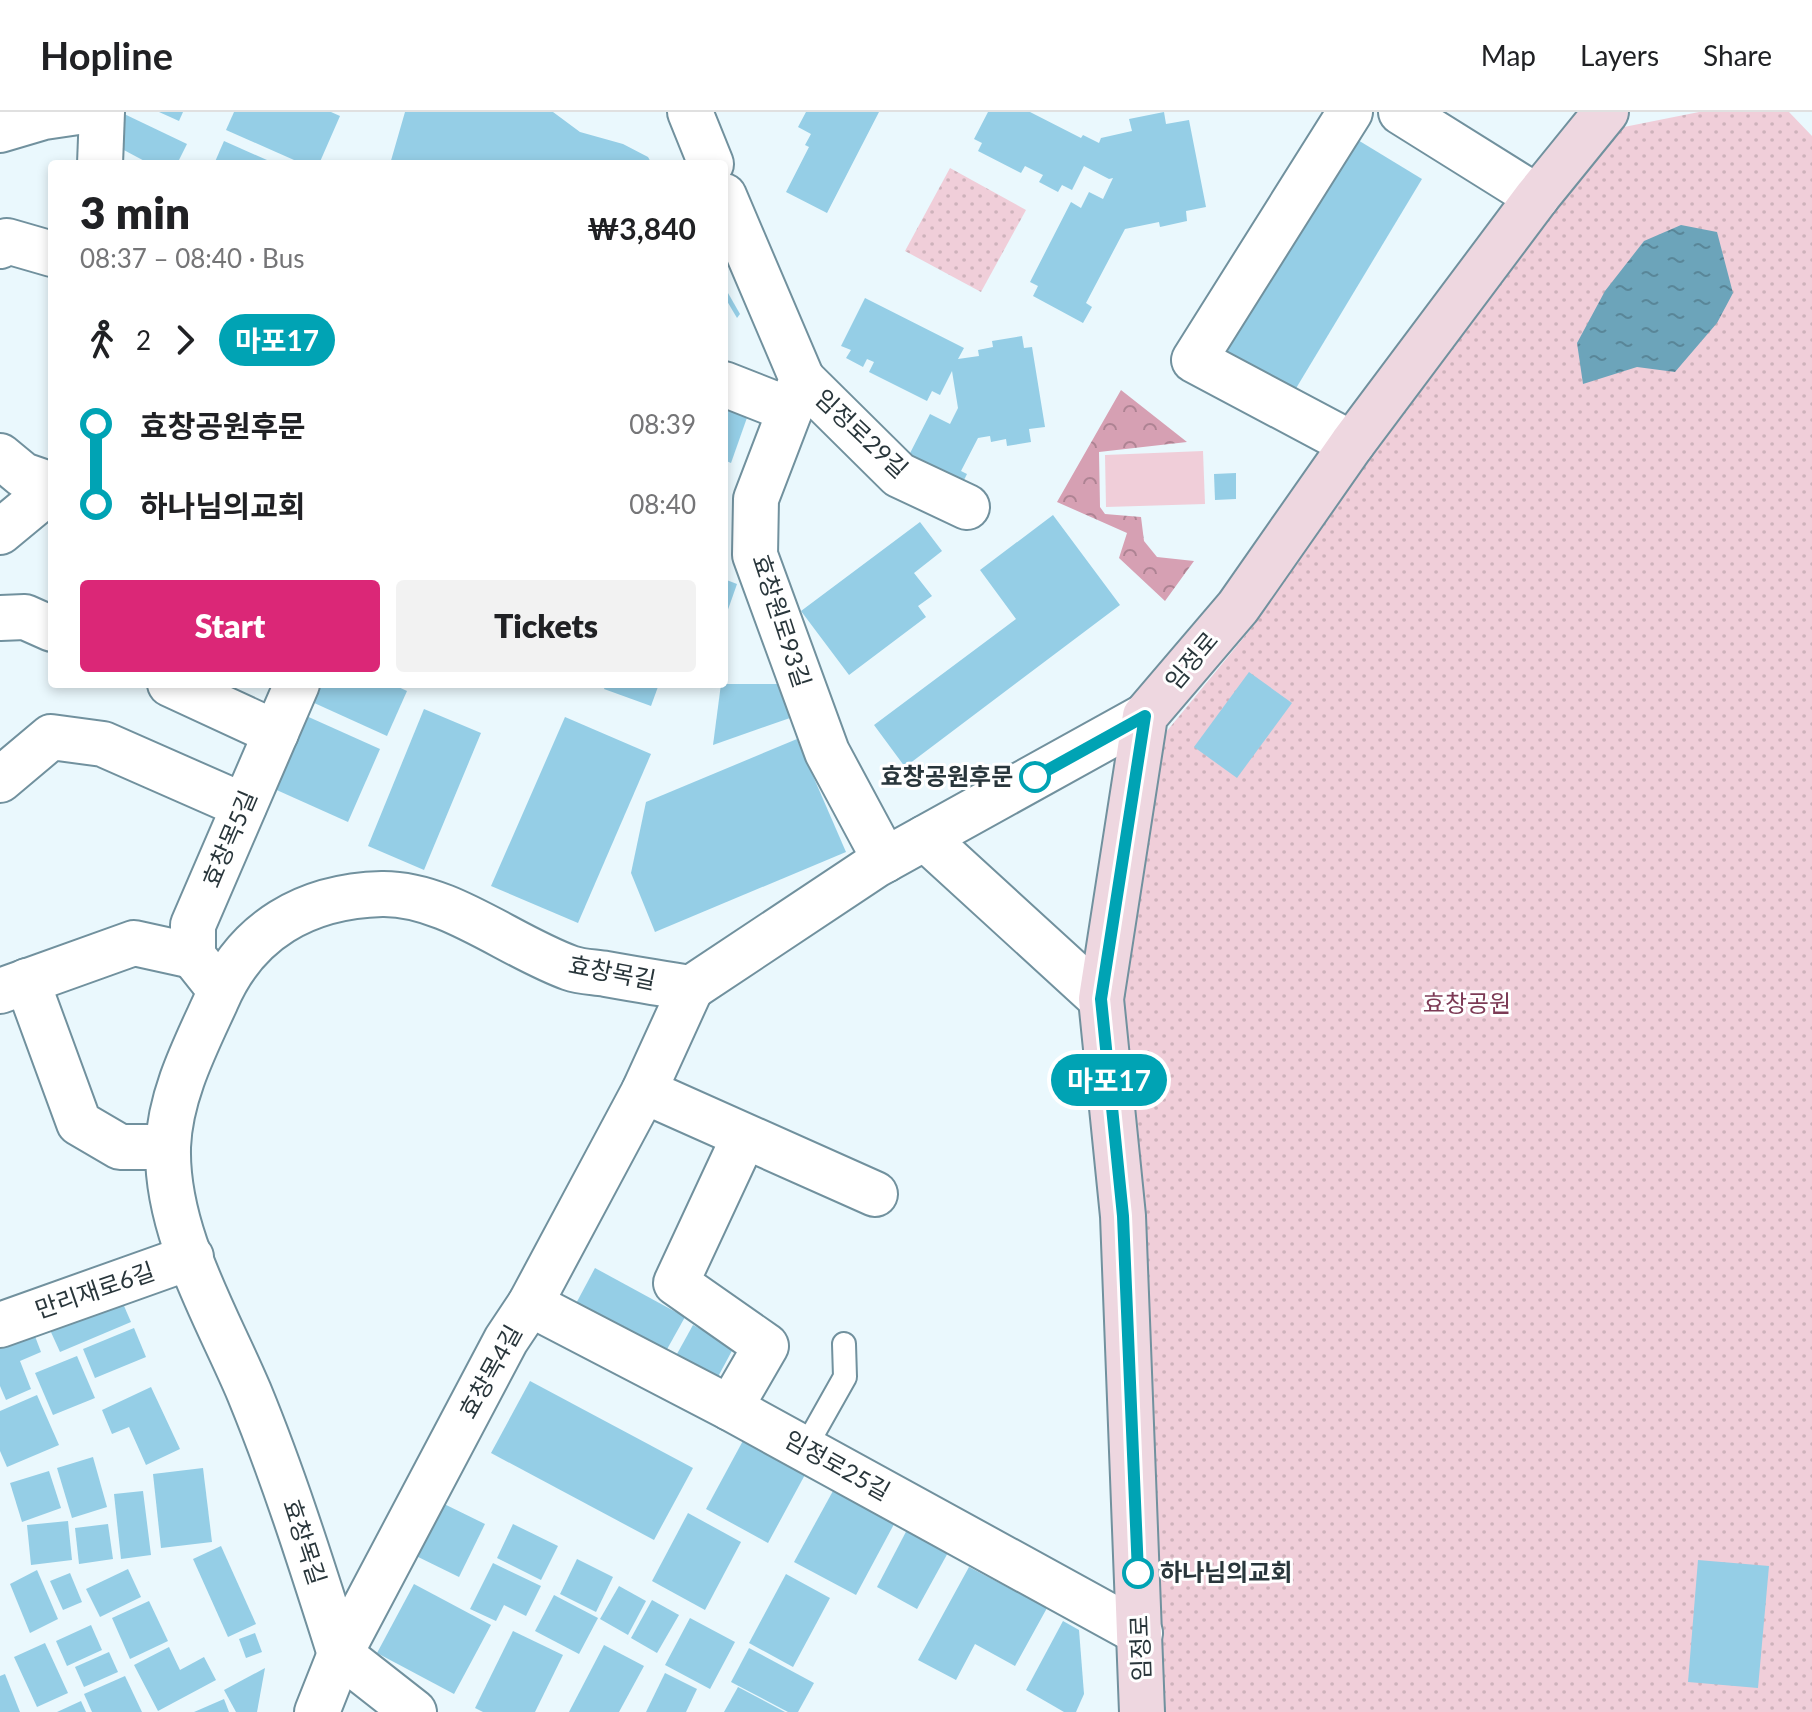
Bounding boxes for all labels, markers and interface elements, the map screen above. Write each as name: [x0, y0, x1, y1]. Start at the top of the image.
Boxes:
text: Hopline: [40, 32, 173, 78]
text: Map: [1481, 38, 1536, 72]
text: Layers: [1580, 38, 1659, 72]
text: Share: [1703, 38, 1772, 72]
text: 3 min: [80, 186, 190, 238]
text: ₩3,840: [587, 210, 696, 246]
text: 08:37 – 08:40 · Bus: [80, 242, 304, 274]
icon: walk: [80, 318, 124, 362]
icon: forward: [163, 318, 207, 362]
text: 마포17: [235, 323, 319, 357]
text: 2: [136, 324, 151, 356]
street label: 임정로29길: [810, 383, 914, 483]
text: 효창공원후문: [140, 407, 306, 443]
text: 08:39: [629, 408, 696, 440]
text: 하나님의교회: [140, 487, 306, 523]
text: 08:40: [629, 488, 696, 520]
street label: 효창원로93길: [747, 550, 818, 691]
button: Start: [80, 580, 380, 672]
button: Tickets: [396, 580, 696, 672]
street label: 임정로: [1158, 625, 1223, 695]
place label: 효창공원후문: [881, 761, 1013, 790]
marker: 효창공원후문: [1020, 762, 1050, 792]
street label: 효창목5길: [195, 786, 262, 891]
street label: 효창목길: [566, 949, 658, 994]
park label: 효창공원: [1423, 988, 1511, 1017]
line badge: 마포17: [1053, 1054, 1165, 1106]
text: 마포17: [1067, 1063, 1151, 1097]
street label: 만리재로6길: [31, 1256, 158, 1324]
street label: 효창목4길: [452, 1320, 527, 1423]
street label: 임정로25길: [780, 1424, 896, 1506]
street label: 효창목길: [278, 1495, 333, 1588]
place label: 하나님의교회: [1160, 1557, 1292, 1586]
marker: 하나님의교회: [1123, 1558, 1153, 1588]
street label: 임정로: [1124, 1614, 1155, 1682]

